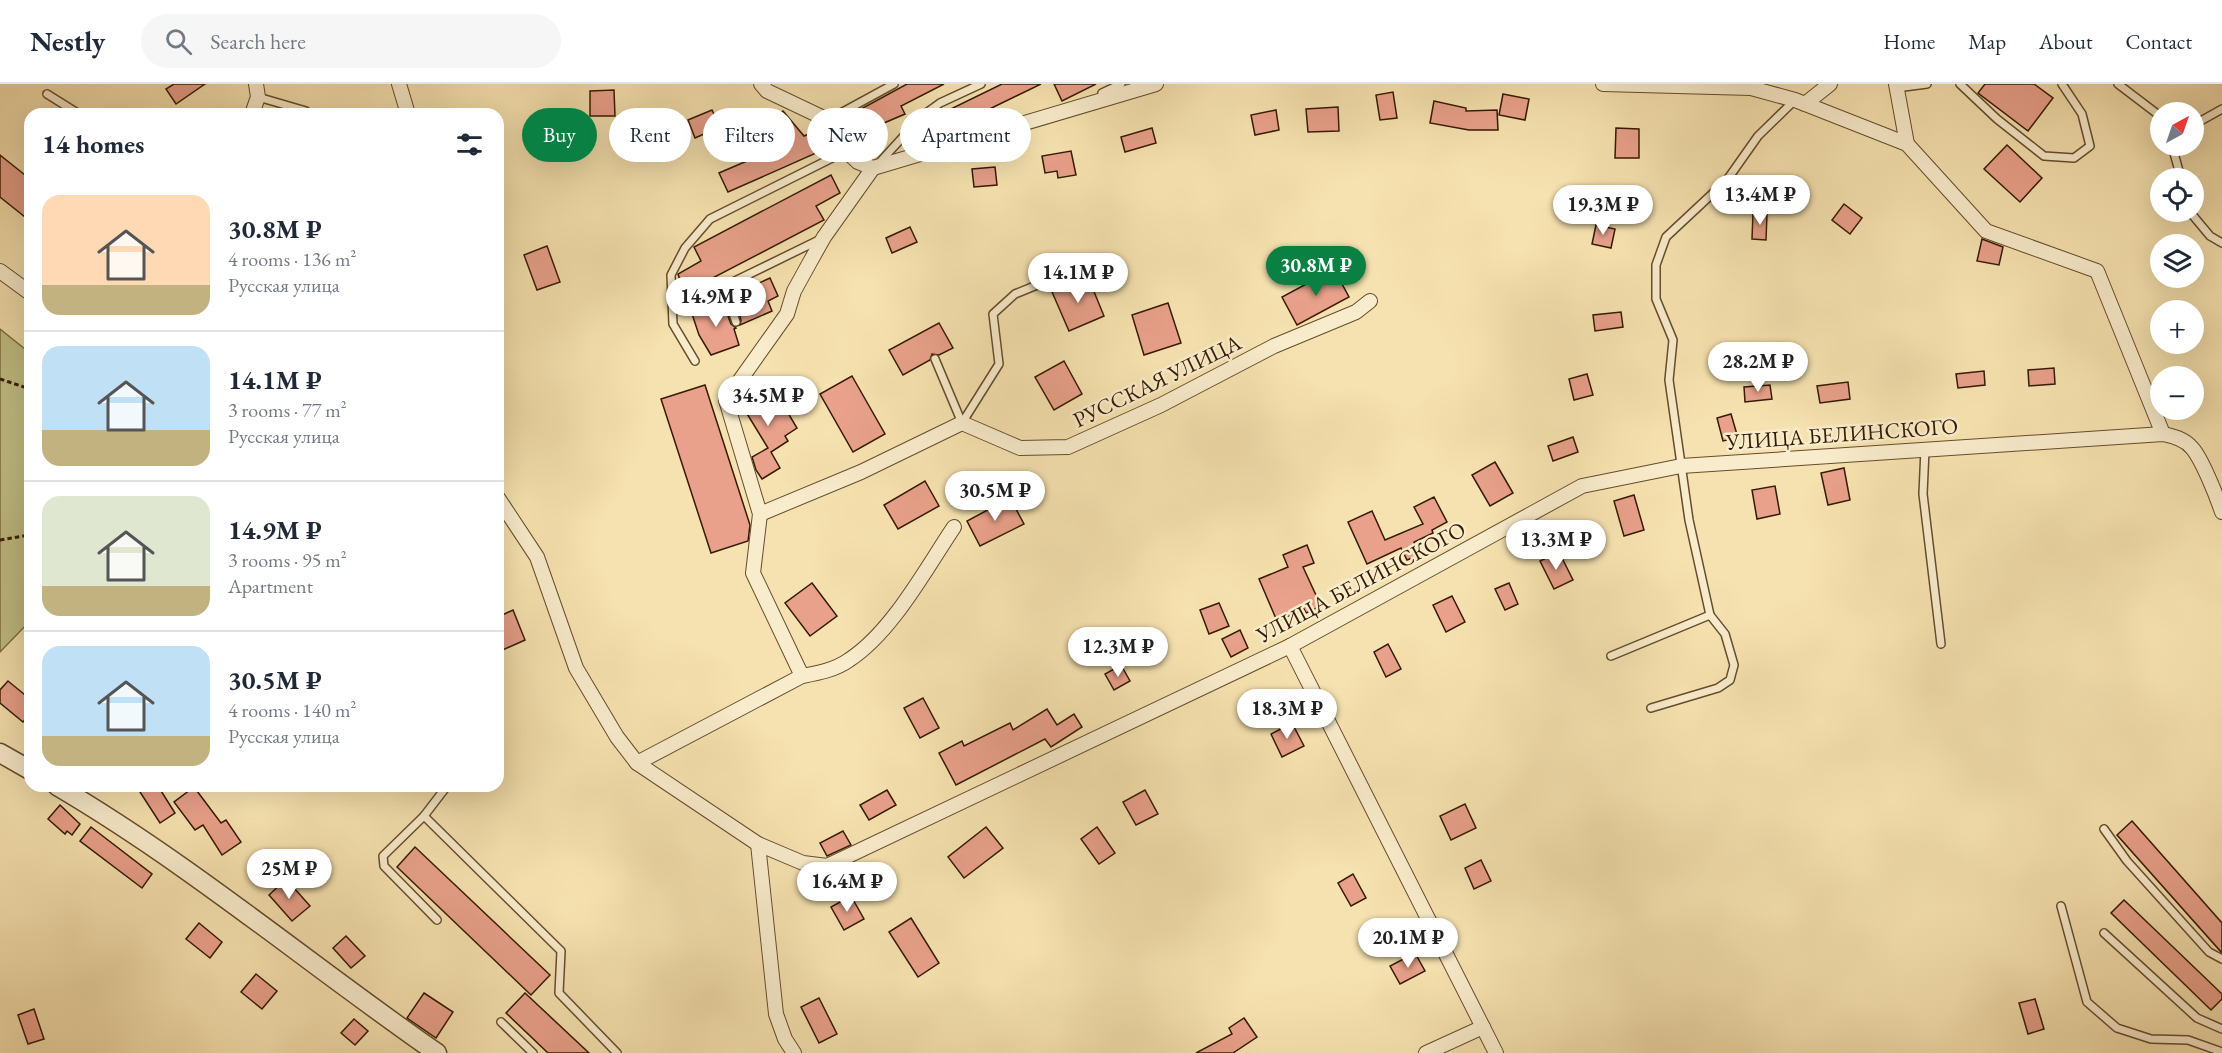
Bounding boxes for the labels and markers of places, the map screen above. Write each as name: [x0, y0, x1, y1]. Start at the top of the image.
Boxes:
pin: 13.4M ₽: [1705, 175, 1815, 226]
pin: 19.3M ₽: [1548, 185, 1658, 236]
pin: 30.8M ₽: [1261, 246, 1371, 297]
pin: 14.1M ₽: [1023, 253, 1133, 304]
pin: 14.9M ₽: [661, 277, 771, 328]
pin: 28.2M ₽: [1703, 342, 1813, 393]
pin: 34.5M ₽: [713, 376, 823, 427]
pin: 30.5M ₽: [940, 471, 1050, 522]
pin: 13.3M ₽: [1501, 520, 1611, 571]
pin: 12.3M ₽: [1063, 627, 1173, 678]
pin: 18.3M ₽: [1232, 689, 1342, 740]
pin: 25M ₽: [247, 849, 331, 900]
pin: 16.4M ₽: [792, 862, 902, 913]
pin: 20.1M ₽: [1353, 918, 1463, 969]

